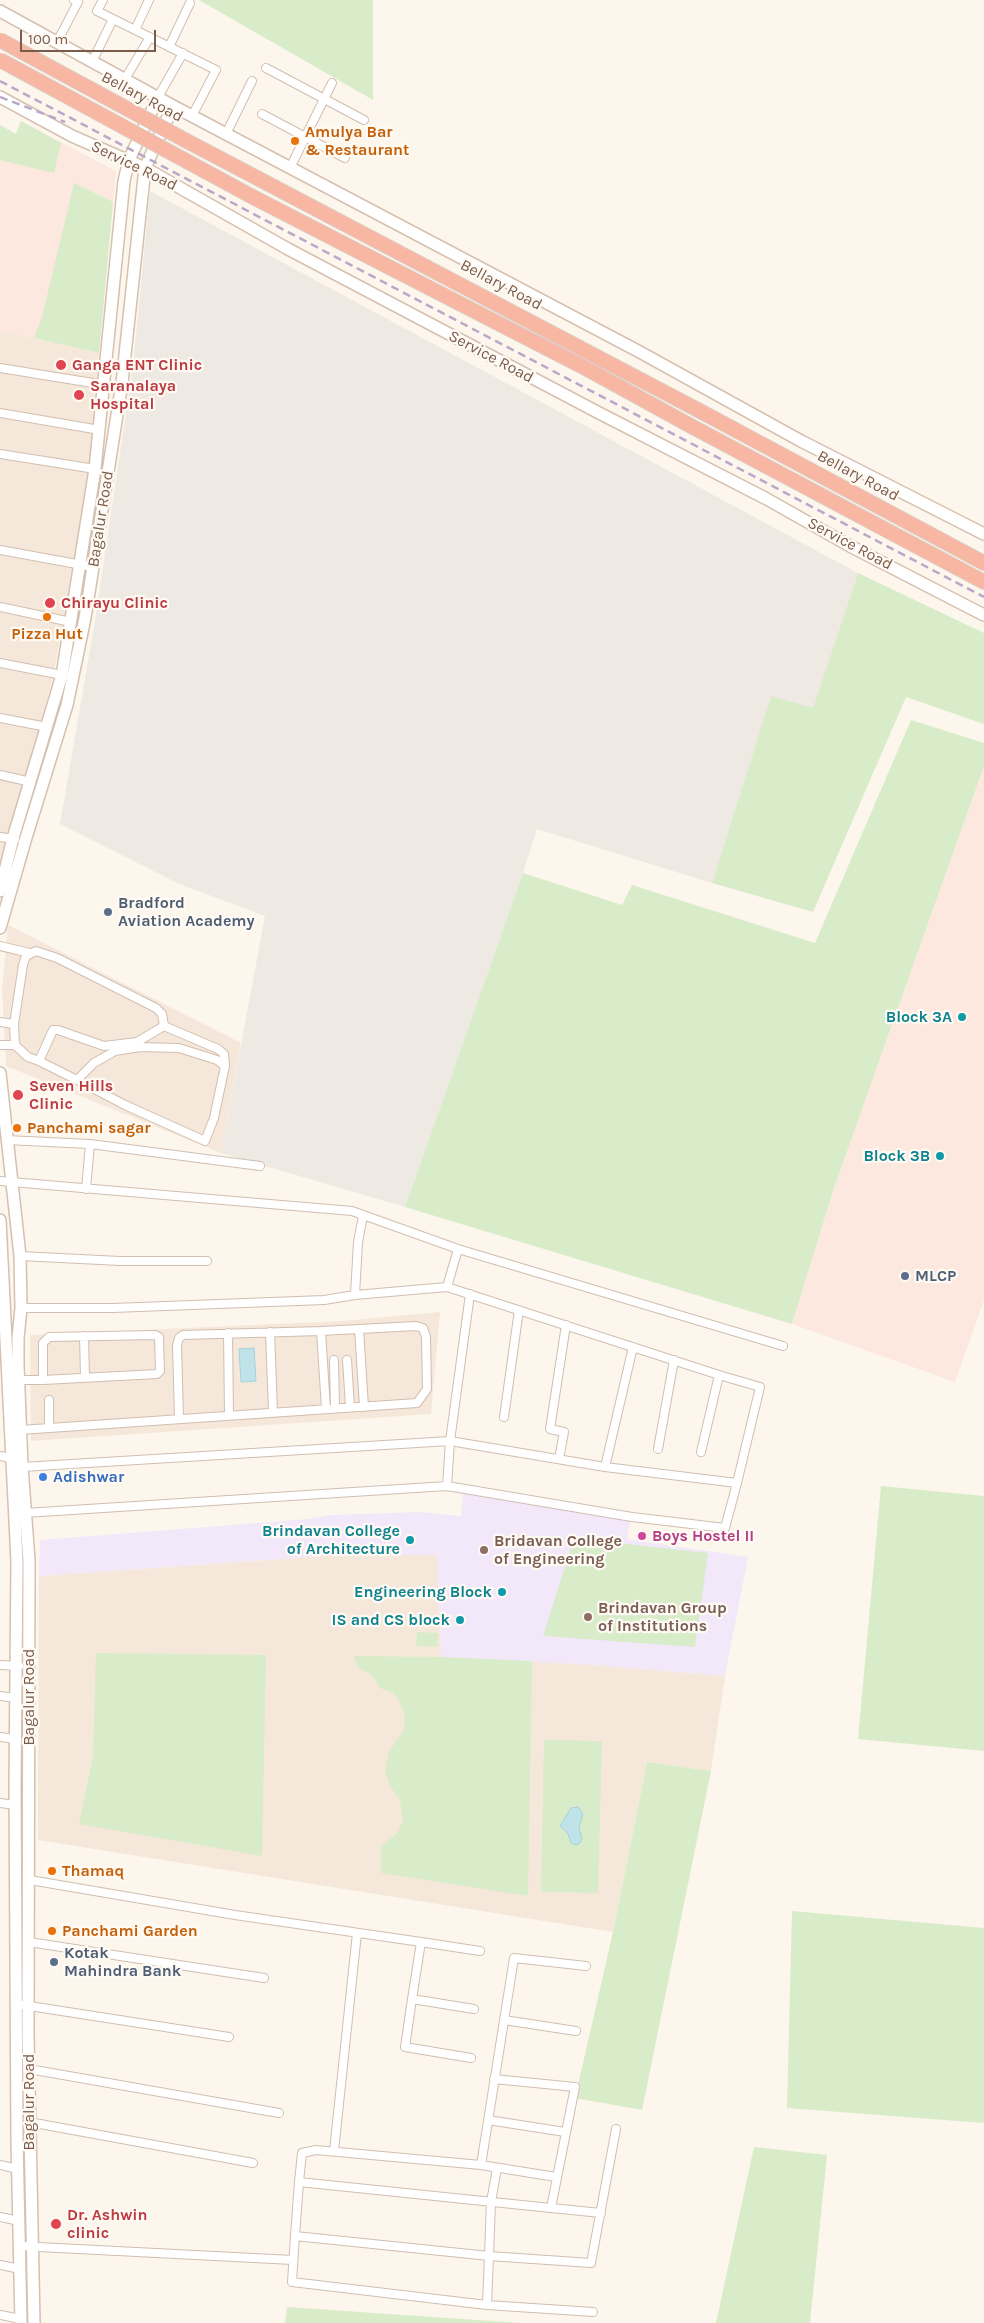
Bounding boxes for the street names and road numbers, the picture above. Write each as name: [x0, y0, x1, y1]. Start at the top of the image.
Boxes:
street label: Bellary Road: [98, 67, 186, 127]
street label: Service Road: [88, 137, 180, 195]
street label: Bellary Road: [457, 255, 545, 315]
street label: Service Road: [445, 327, 537, 387]
street label: Bellary Road: [814, 446, 902, 506]
street label: Bagalur Road: [84, 470, 118, 568]
street label: Service Road: [804, 514, 896, 574]
street label: Bagalur Road: [19, 1648, 39, 1746]
street label: Bagalur Road: [19, 2053, 39, 2151]

